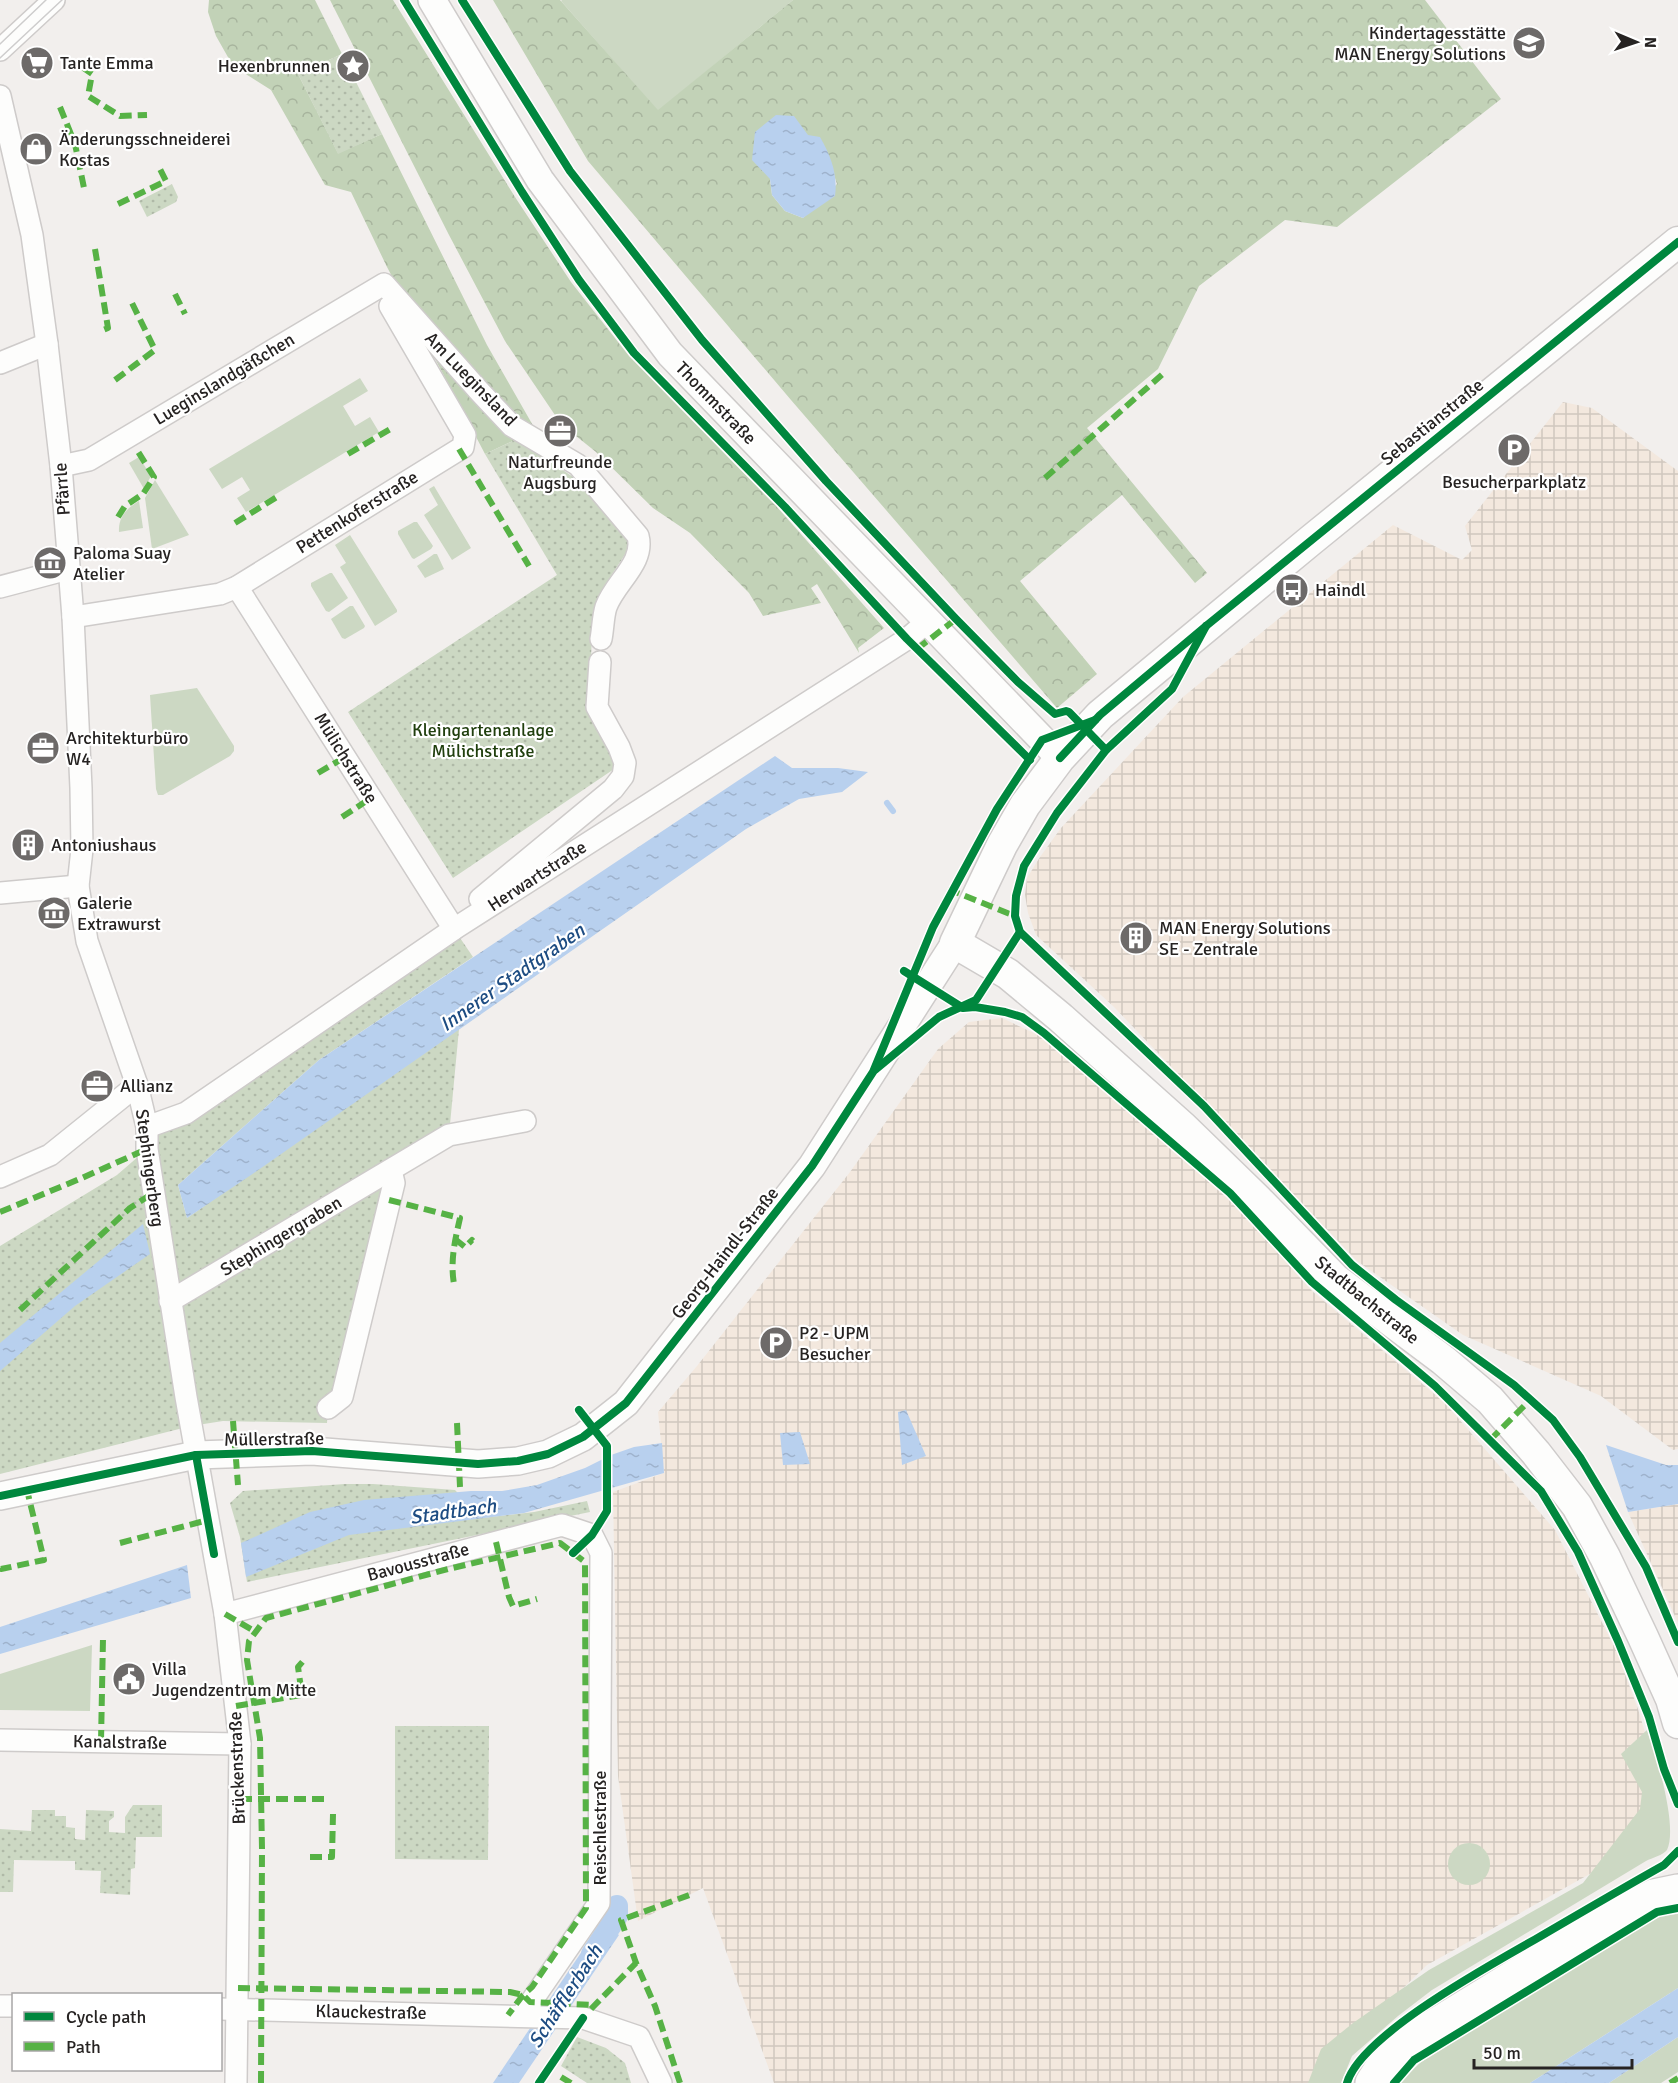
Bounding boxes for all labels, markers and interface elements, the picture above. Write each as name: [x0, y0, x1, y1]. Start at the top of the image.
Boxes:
north arrow: [1606, 12, 1666, 72]
place label: Kindertagesstätte MAN Energy Solutions: [1334, 22, 1506, 65]
school or university icon: Kindertagesstätte MAN Energy Solutions: [1511, 25, 1547, 61]
text: N: [1640, 37, 1660, 48]
supermarket icon: Tante Emma: [19, 45, 55, 81]
place icon: Hexenbrunnen: [335, 48, 371, 84]
place label: Tante Emma: [60, 52, 154, 74]
place label: Hexenbrunnen: [218, 55, 330, 77]
place label: Änderungsschneiderei Kostas: [59, 128, 231, 171]
shop icon: Änderungsschneiderei Kostas: [18, 131, 54, 167]
street label: Am Lueginsland: [420, 327, 522, 431]
street label: Lueginslandgäßchen: [149, 328, 299, 430]
street label: Thommstraße: [671, 357, 761, 449]
street label: Sebastianstraße: [1376, 374, 1488, 470]
office icon: Naturfreunde Augsburg: [542, 413, 578, 449]
parking icon: Besucherparkplatz: [1496, 432, 1532, 468]
place label: Naturfreunde Augsburg: [508, 451, 612, 494]
street label: Pfärrle: [49, 462, 75, 516]
street label: Pettenkoferstraße: [292, 466, 422, 558]
place label: Besucherparkplatz: [1442, 471, 1586, 493]
place label: Paloma Suay Atelier: [73, 542, 172, 585]
museum icon: Paloma Suay Atelier: [32, 545, 68, 581]
bus stop icon: Haindl: [1274, 572, 1310, 608]
place label: Haindl: [1315, 579, 1366, 601]
street label: Mülichstraße: [309, 709, 383, 807]
park label: Kleingartenanlage Mülichstraße: [412, 719, 554, 762]
place label: Architekturbüro W4: [66, 727, 188, 770]
office icon: Architekturbüro W4: [25, 730, 61, 766]
building icon: Antoniushaus: [10, 827, 46, 863]
place label: Antoniushaus: [51, 834, 157, 856]
street label: Herwartstraße: [483, 836, 591, 916]
place label: Galerie Extrawurst: [77, 892, 161, 935]
museum icon: Galerie Extrawurst: [36, 895, 72, 931]
water label: Innerer Stadtgraben: [435, 917, 591, 1037]
place label: MAN Energy Solutions SE - Zentrale: [1159, 917, 1331, 960]
building icon: MAN Energy Solutions SE - Zentrale: [1118, 920, 1154, 956]
office icon: Allianz: [79, 1068, 115, 1104]
place label: Allianz: [120, 1075, 173, 1097]
street label: Stephingerberg: [131, 1108, 169, 1228]
street label: Georg-Haindl-Straße: [667, 1183, 783, 1323]
street label: Stephingergraben: [216, 1191, 346, 1281]
street label: Stadtbachstraße: [1310, 1251, 1424, 1349]
place label: P2 - UPM Besucher: [799, 1322, 871, 1365]
parking icon: P2 - UPM Besucher: [758, 1325, 794, 1361]
street label: Müllerstraße: [224, 1427, 324, 1451]
water label: Stadtbach: [408, 1493, 499, 1530]
street label: Bavousstraße: [365, 1538, 471, 1586]
place label: Villa Jugendzentrum Mitte: [152, 1658, 316, 1701]
public building icon: Villa Jugendzentrum Mitte: [111, 1661, 147, 1697]
street label: Brückenstraße: [224, 1711, 250, 1825]
street label: Kanalstraße: [73, 1730, 167, 1754]
street label: Reischlestraße: [589, 1771, 611, 1885]
water label: Schäfflerbach: [523, 1939, 609, 2053]
legend: [12, 1993, 222, 2071]
street label: Klauckestraße: [315, 2000, 427, 2024]
text: Cycle path: [66, 2006, 146, 2028]
scale bar: [1474, 2032, 1632, 2070]
text: Path: [66, 2036, 101, 2058]
text: 50 m: [1483, 2042, 1521, 2064]

